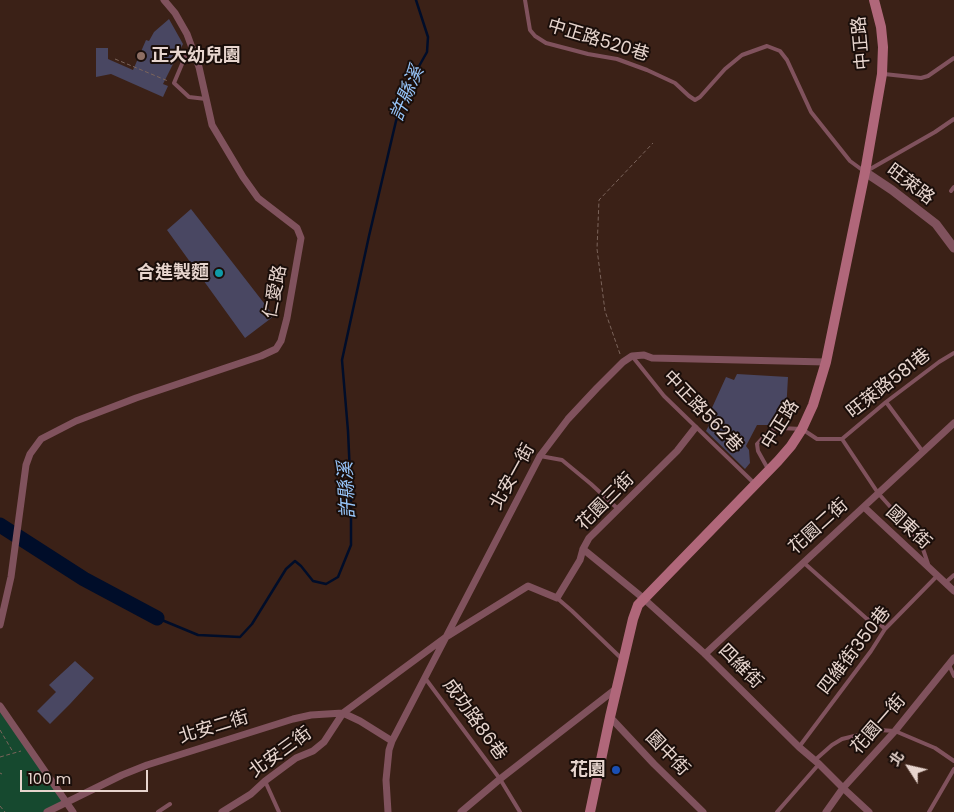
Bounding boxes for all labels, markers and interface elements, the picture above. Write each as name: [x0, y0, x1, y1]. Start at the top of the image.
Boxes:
street label: 中正路520巷: [545, 15, 651, 67]
street label: 中正路: [849, 15, 875, 71]
place label: 正大幼兒園: [151, 45, 241, 67]
marker: 正大幼兒園: [135, 50, 147, 62]
water label: 許縣溪: [386, 63, 430, 125]
street label: 旺萊路: [882, 160, 938, 210]
place label: 合進製麵: [137, 262, 209, 284]
street label: 仁愛路: [260, 263, 292, 321]
marker: 合進製麵: [213, 267, 225, 279]
street label: 旺萊路581巷: [843, 345, 935, 423]
street label: 中正路562巷: [658, 367, 746, 457]
street label: 中正路: [758, 396, 804, 454]
street label: 北安一街: [486, 440, 540, 514]
water label: 許縣溪: [335, 461, 361, 519]
street label: 花園三街: [573, 469, 639, 535]
street label: 花園二街: [785, 495, 853, 559]
street label: 國東街: [881, 502, 935, 554]
street label: 四維街350巷: [814, 603, 896, 699]
street label: 四維街: [713, 640, 767, 694]
street label: 成功路86巷: [437, 675, 511, 765]
street label: 花園一街: [847, 691, 911, 759]
street label: 北安二街: [176, 707, 252, 749]
street label: 北安三街: [246, 723, 316, 783]
street label: 園中街: [640, 727, 694, 781]
north arrow: [884, 742, 934, 792]
text: 北: [885, 747, 909, 770]
place label: 花園: [570, 759, 606, 781]
scale bar: [22, 760, 150, 792]
marker: 花園: [610, 764, 622, 776]
text: 100 m: [28, 768, 71, 789]

